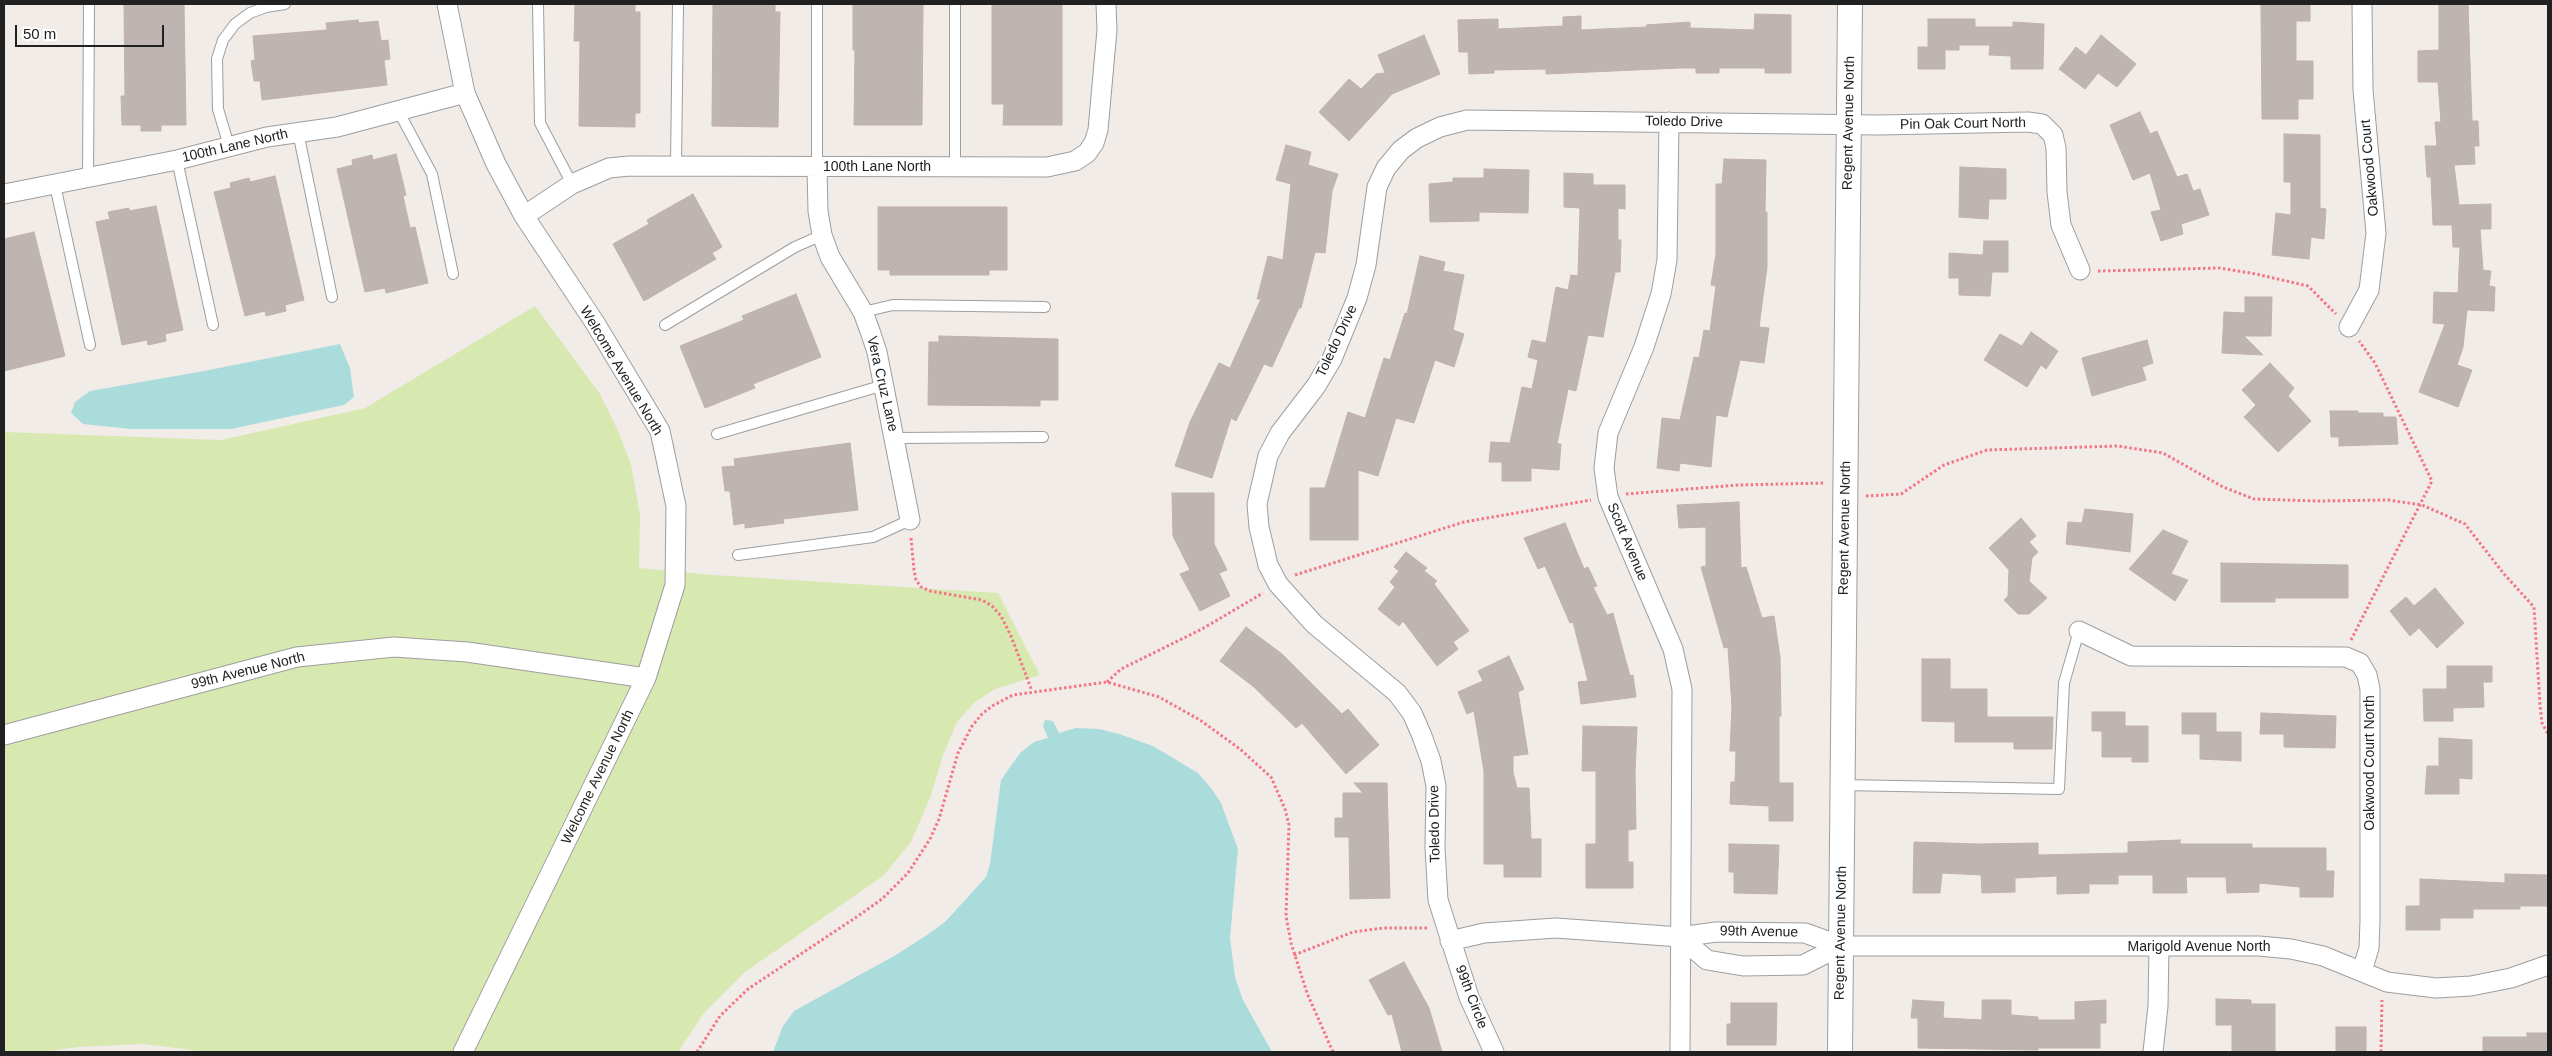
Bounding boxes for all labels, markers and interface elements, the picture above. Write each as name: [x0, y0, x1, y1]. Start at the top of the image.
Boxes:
scale bar: [18, 15, 166, 47]
text: 50 m: [23, 25, 56, 42]
street label: Regent Avenue North: [1839, 56, 1859, 190]
street label: Toledo Drive: [1645, 113, 1723, 131]
street label: Pin Oak Court North: [1900, 115, 2026, 133]
street label: Oakwood Court: [2357, 119, 2383, 217]
street label: 100th Lane North: [180, 126, 290, 166]
street label: 100th Lane North: [823, 159, 931, 175]
street label: Toledo Drive: [1313, 302, 1361, 380]
street label: Welcome Avenue North: [576, 304, 666, 438]
street label: Vera Cruz Lane: [863, 335, 901, 433]
street label: Regent Avenue North: [1835, 461, 1855, 595]
street label: Scott Avenue: [1603, 501, 1651, 583]
street label: 99th Avenue North: [189, 649, 307, 693]
street label: Oakwood Court North: [2362, 695, 2378, 831]
street label: Welcome Avenue North: [558, 707, 638, 847]
street label: Toledo Drive: [1426, 785, 1444, 863]
street label: Regent Avenue North: [1831, 866, 1851, 1000]
street label: 99th Avenue: [1720, 923, 1798, 941]
street label: Marigold Avenue North: [2128, 939, 2270, 955]
street label: 99th Circle: [1451, 963, 1491, 1031]

